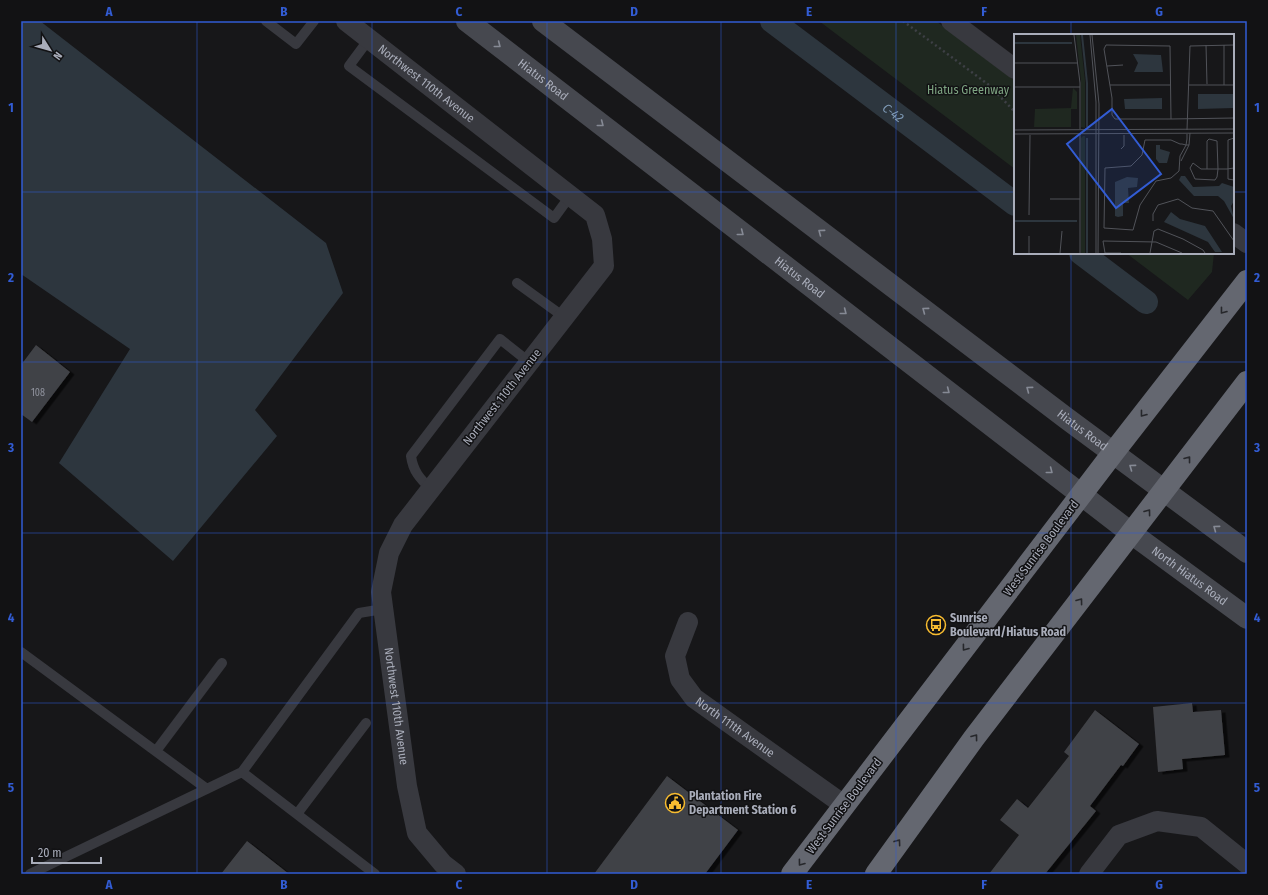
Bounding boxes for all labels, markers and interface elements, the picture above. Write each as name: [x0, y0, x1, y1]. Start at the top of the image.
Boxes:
text: A: [104, 4, 113, 19]
text: B: [280, 4, 288, 19]
text: C: [456, 4, 463, 19]
text: D: [630, 4, 638, 19]
text: E: [806, 4, 812, 19]
text: F: [981, 4, 987, 19]
text: G: [1155, 4, 1163, 19]
north arrow: [30, 30, 70, 70]
inset map: [1014, 34, 1234, 254]
one-way arrow: [494, 40, 501, 47]
street label: Northwest 110th Avenue: [375, 42, 478, 126]
text: N: [50, 49, 65, 62]
street label: Hiatus Road: [515, 56, 571, 103]
park label: Hiatus Greenway: [927, 83, 1010, 97]
text: 1: [8, 100, 14, 115]
water label: C-42: [880, 100, 907, 125]
text: 1: [1254, 100, 1260, 115]
one-way arrow: [597, 120, 604, 127]
one-way arrow: [737, 228, 744, 235]
one-way arrow: [819, 230, 826, 237]
street label: Hiatus Road: [772, 254, 827, 301]
text: 2: [7, 270, 14, 285]
text: 2: [1253, 270, 1260, 285]
one-way arrow: [840, 307, 847, 314]
one-way arrow: [1221, 307, 1228, 314]
one-way arrow: [922, 308, 929, 315]
street label: Northwest 110th Avenue: [460, 346, 544, 448]
house number: 108: [31, 387, 45, 399]
one-way arrow: [943, 387, 950, 394]
one-way arrow: [1026, 387, 1033, 394]
street label: Hiatus Road: [1054, 407, 1110, 453]
one-way arrow: [1141, 410, 1148, 417]
text: 3: [7, 440, 14, 455]
text: 3: [1253, 440, 1260, 455]
one-way arrow: [1183, 457, 1190, 464]
one-way arrow: [1130, 465, 1137, 472]
one-way arrow: [1046, 466, 1053, 473]
street label: West Sunrise Boulevard: [1001, 498, 1081, 598]
one-way arrow: [1143, 509, 1150, 516]
one-way arrow: [1213, 526, 1220, 533]
street label: North Hiatus Road: [1149, 544, 1230, 608]
one-way arrow: [1075, 598, 1082, 605]
text: 4: [8, 610, 15, 625]
text: 4: [1254, 610, 1261, 625]
place label: Sunrise Boulevard/Hiatus Road: [950, 611, 1066, 639]
bus stop icon: Sunrise Boulevard/Hiatus Road: [925, 614, 947, 636]
one-way arrow: [962, 644, 969, 651]
street label: Northwest 110th Avenue: [382, 647, 411, 766]
street label: North 111th Avenue: [693, 694, 777, 760]
one-way arrow: [970, 735, 977, 742]
street label: West Sunrise Boulevard: [804, 756, 884, 856]
text: 5: [8, 780, 14, 795]
text: 5: [1254, 780, 1260, 795]
place label: Plantation Fire Department Station 6: [689, 789, 797, 817]
public building icon: Plantation Fire Department Station 6: [664, 792, 686, 814]
scale bar: [32, 839, 101, 865]
one-way arrow: [894, 840, 901, 847]
text: 20 m: [38, 846, 62, 860]
one-way arrow: [799, 858, 806, 865]
text: A: [104, 877, 113, 892]
text: B: [280, 877, 288, 892]
text: C: [456, 877, 463, 892]
text: D: [630, 877, 638, 892]
text: E: [806, 877, 812, 892]
text: F: [981, 877, 987, 892]
text: G: [1155, 877, 1163, 892]

